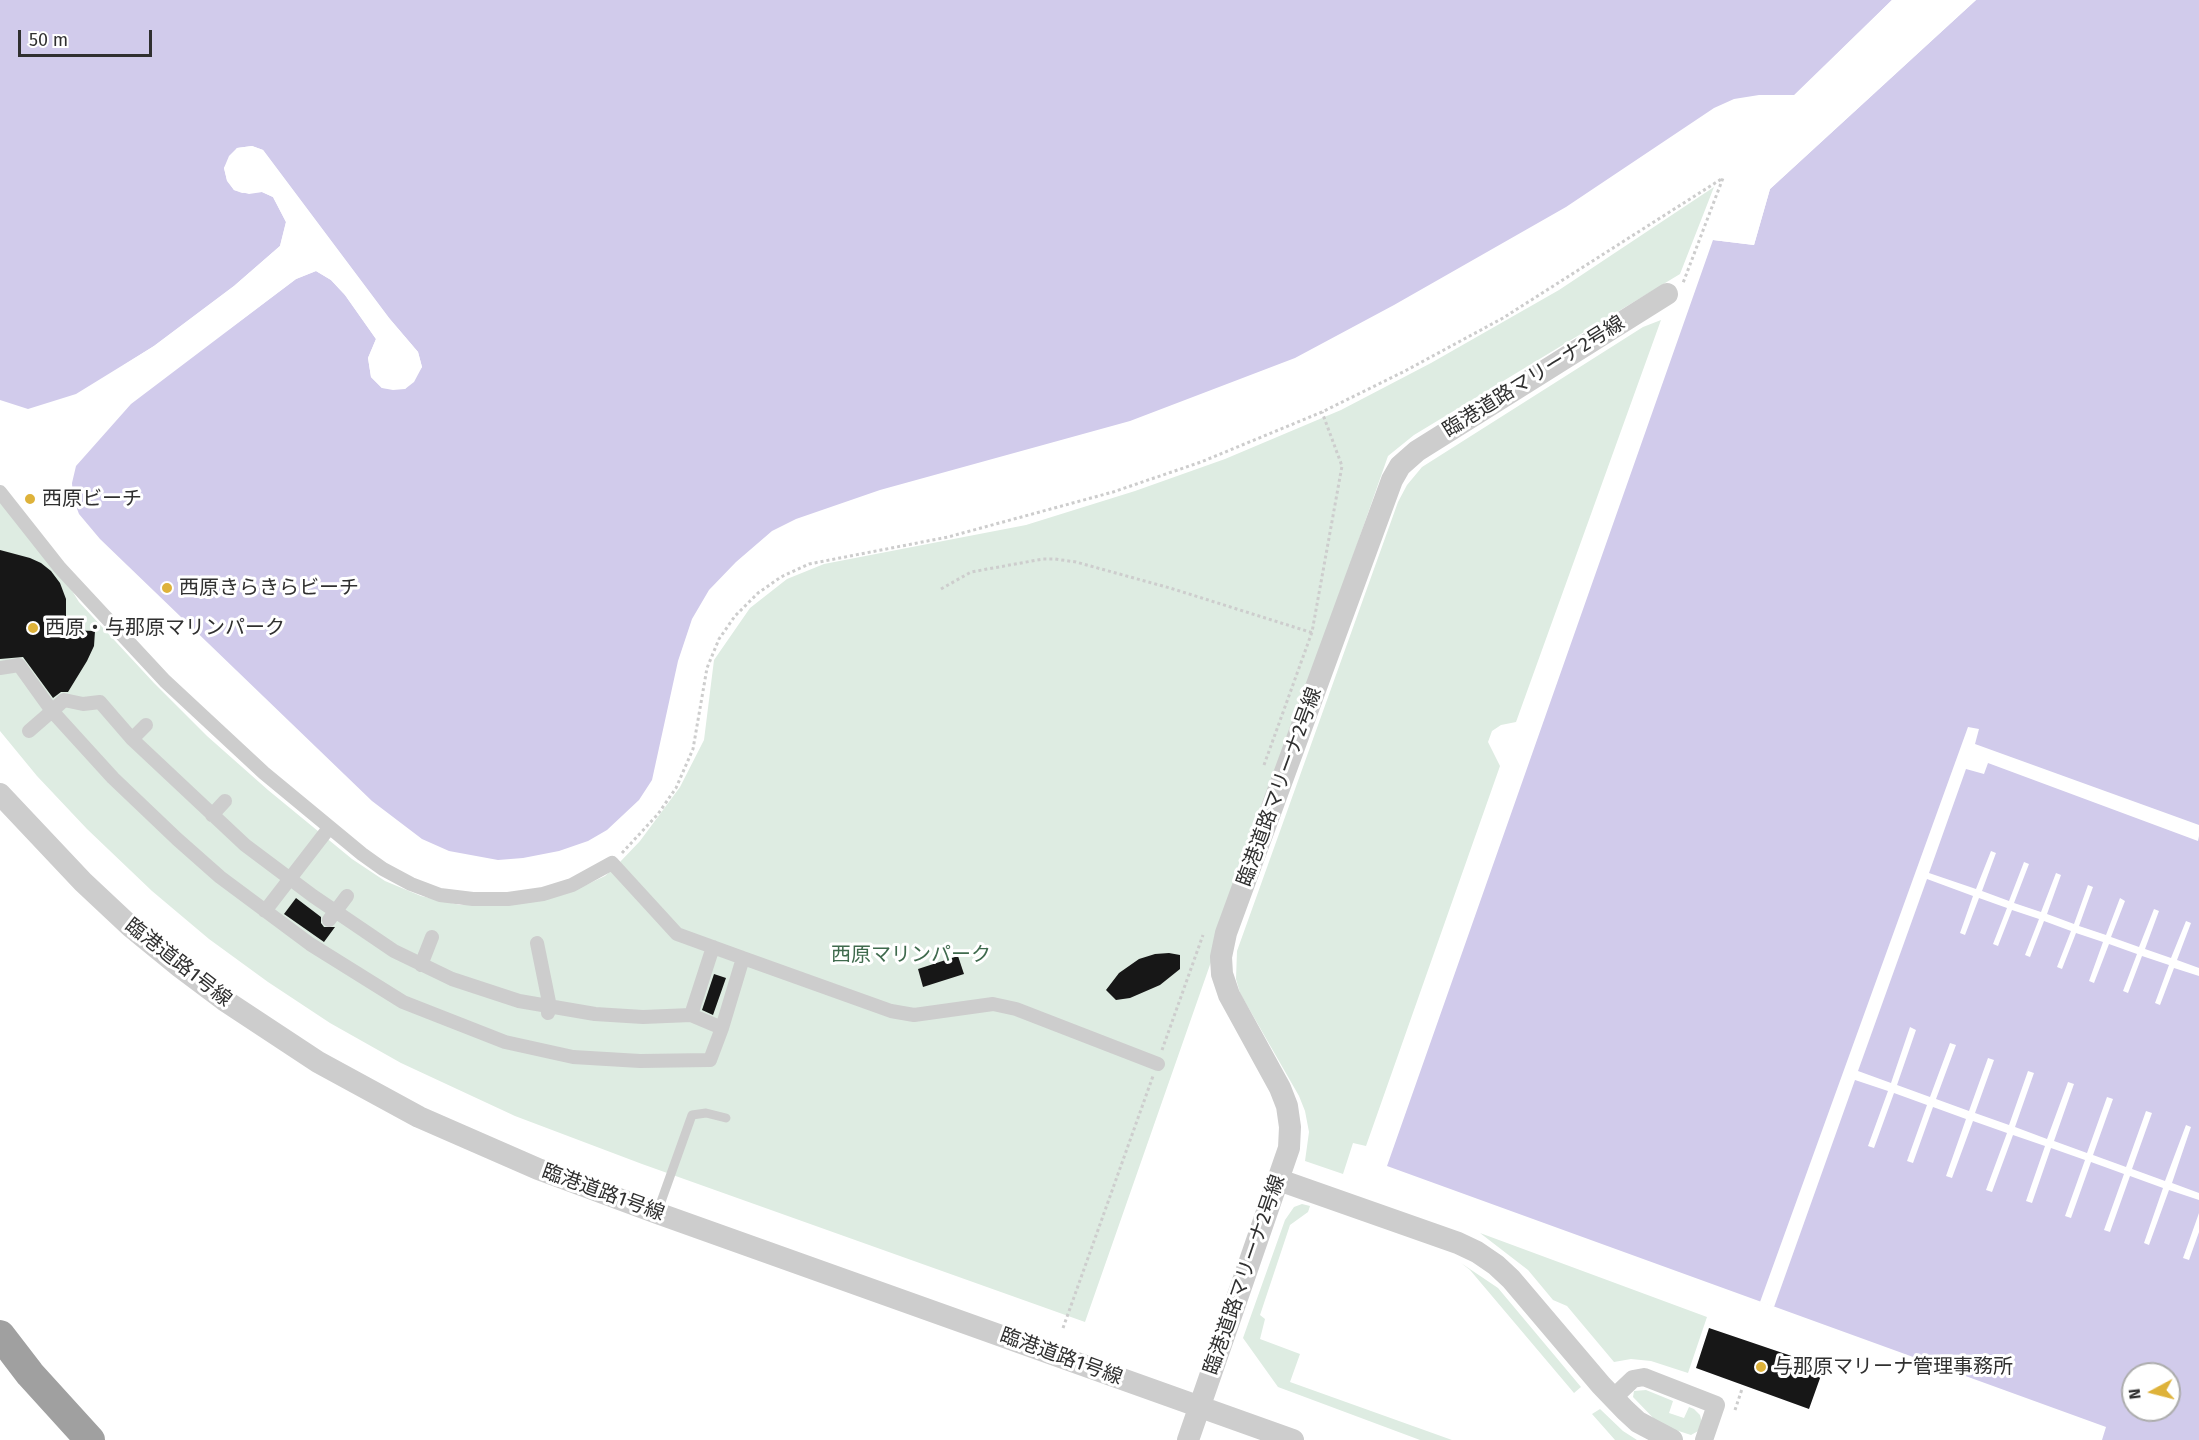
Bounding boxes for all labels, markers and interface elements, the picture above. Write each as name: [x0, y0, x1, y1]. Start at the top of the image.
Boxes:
scale bar: [21, 18, 154, 56]
text: 50 m: [29, 29, 68, 51]
street label: 臨港道路マリーナ2号線: [1439, 311, 1629, 443]
place label: 西原ビーチ: [42, 487, 142, 511]
marker: 西原ビーチ: [23, 492, 37, 506]
place label: 西原きらきらビーチ: [179, 576, 359, 600]
marker: 西原きらきらビーチ: [160, 581, 174, 595]
place label: 西原・与那原マリンパーク: [45, 616, 285, 640]
marker: 西原・与那原マリンパーク: [26, 621, 40, 635]
street label: 臨港道路マリーナ2号線: [1233, 684, 1327, 890]
street label: 臨港道路1号線: [120, 914, 236, 1012]
park label: 西原マリンパーク: [831, 943, 991, 967]
street label: 臨港道路1号線: [538, 1160, 668, 1226]
street label: 臨港道路マリーナ2号線: [1199, 1172, 1291, 1378]
street label: 臨港道路1号線: [996, 1324, 1126, 1390]
place label: 与那原マリーナ管理事務所: [1773, 1355, 2013, 1379]
marker: 与那原マリーナ管理事務所: [1754, 1360, 1768, 1374]
north arrow: [2121, 1362, 2181, 1422]
text: N: [2125, 1388, 2145, 1400]

